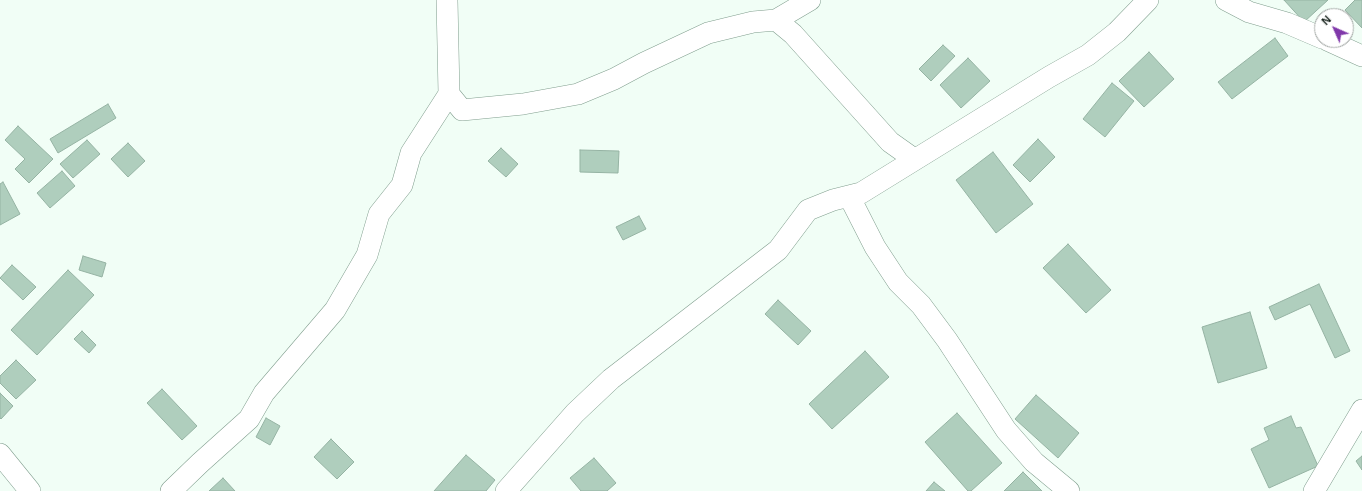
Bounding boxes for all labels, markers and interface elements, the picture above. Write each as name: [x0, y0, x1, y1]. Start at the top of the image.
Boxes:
north arrow: [1314, 8, 1354, 48]
text: N: [1319, 13, 1333, 27]

